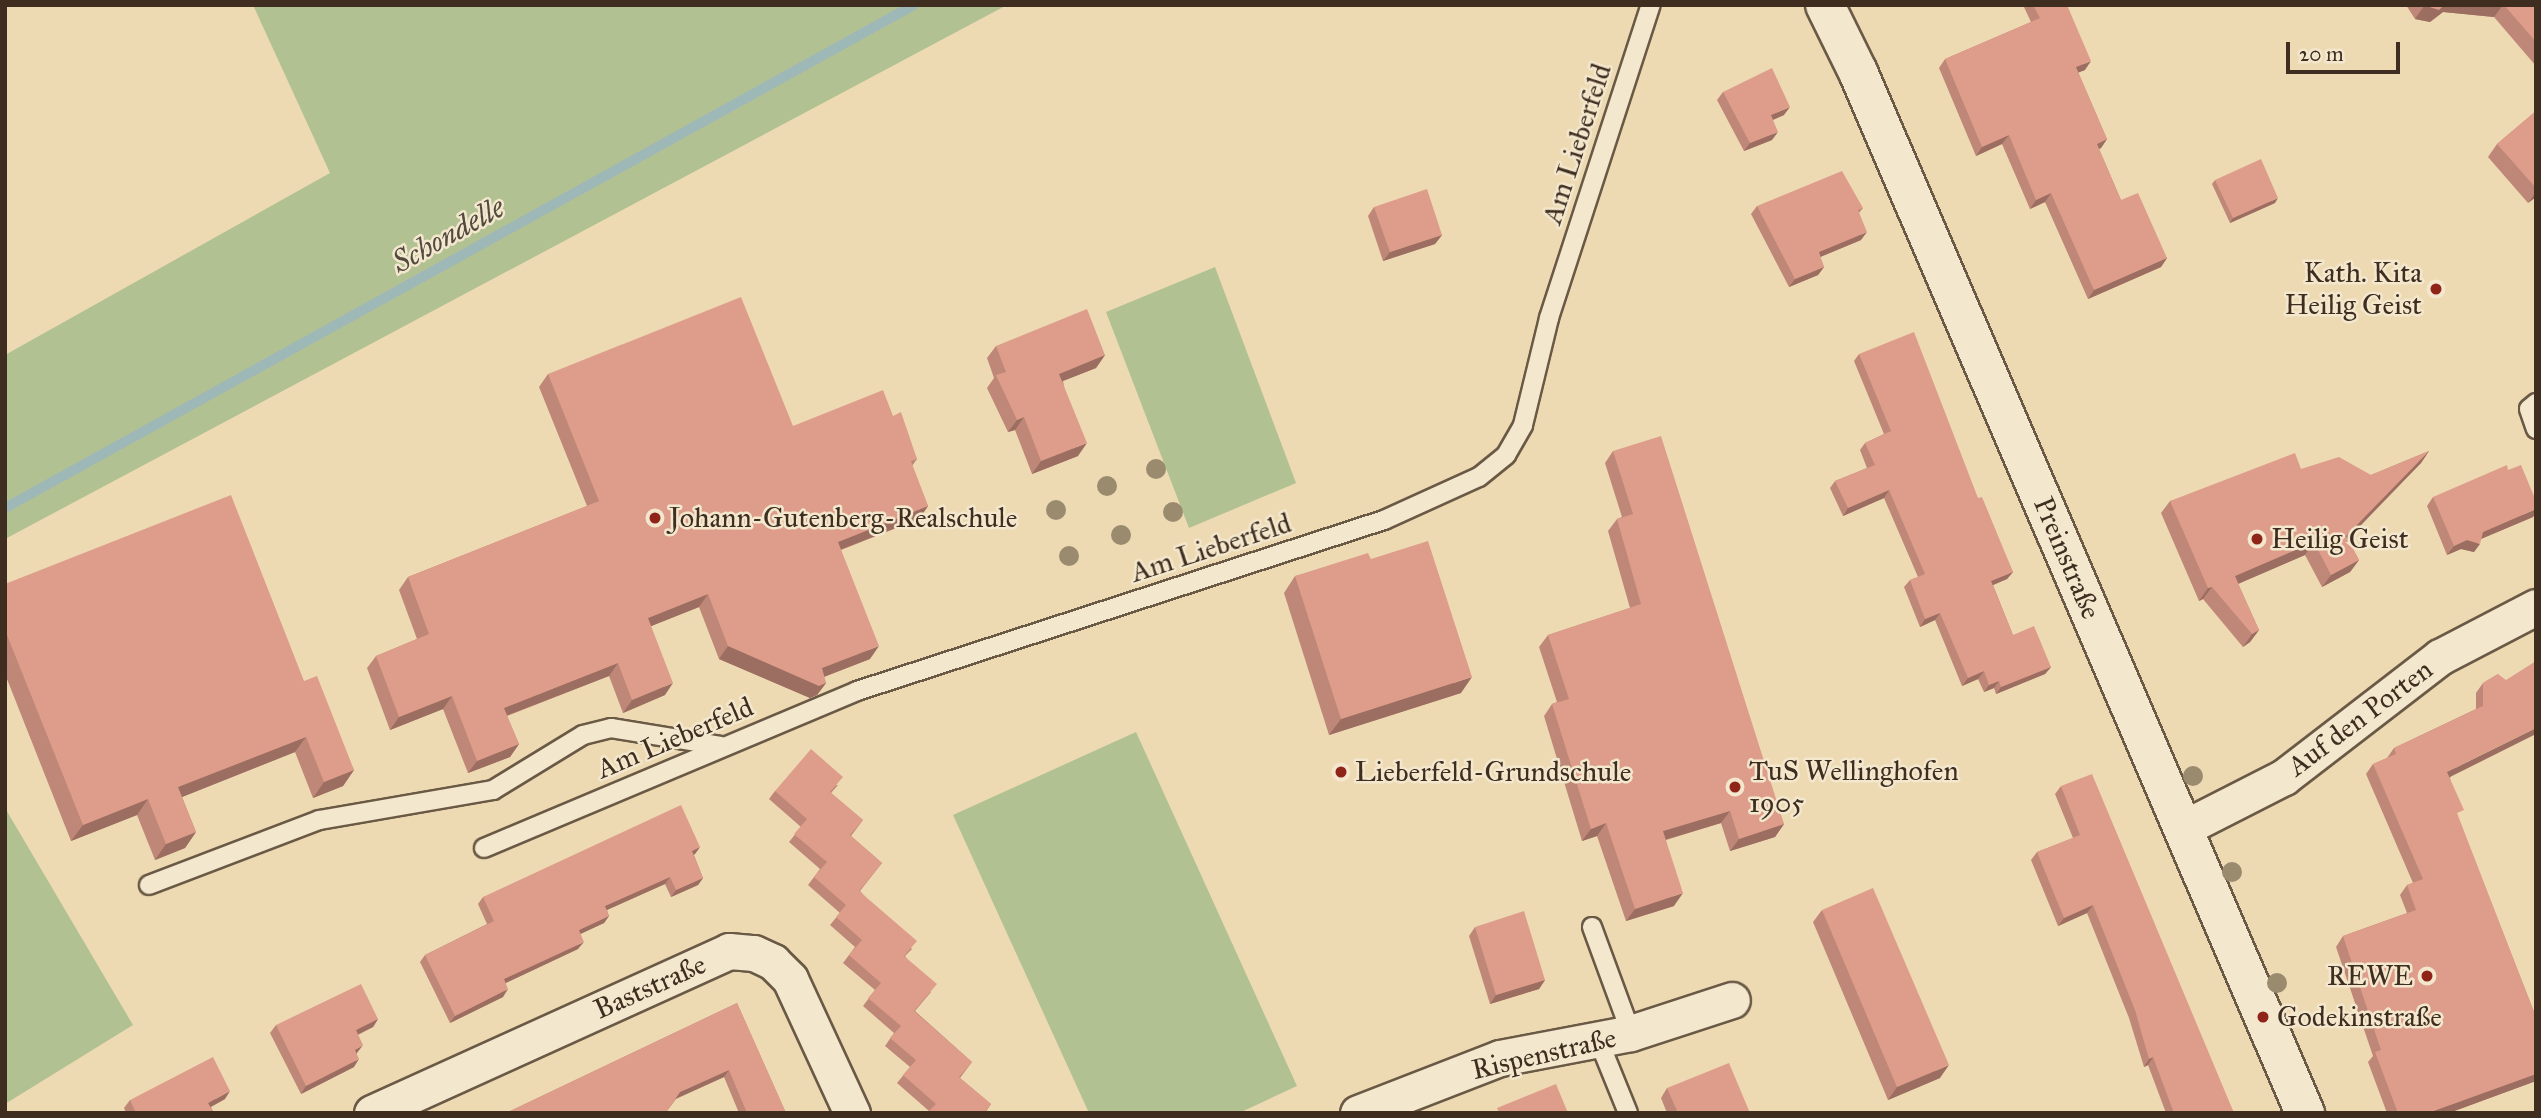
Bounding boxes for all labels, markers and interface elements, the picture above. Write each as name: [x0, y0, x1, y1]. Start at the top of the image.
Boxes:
scale bar: [2289, 28, 2403, 72]
text: 20 m: [2299, 41, 2344, 67]
street label: Am Lieberfeld: [1535, 60, 1619, 228]
water label: Schondelle: [386, 189, 510, 281]
place label: Kath. Kita Heilig Geist: [2284, 256, 2422, 322]
marker: Kath. Kita Heilig Geist: [2428, 281, 2444, 297]
street label: Preinstraße: [2026, 492, 2108, 624]
place label: Johann-Gutenberg-Realschule: [669, 501, 1018, 535]
street label: Am Lieberfeld: [1127, 506, 1295, 590]
marker: Johann-Gutenberg-Realschule: [647, 510, 663, 526]
place label: Heilig Geist: [2271, 522, 2409, 556]
marker: Heilig Geist: [2249, 531, 2265, 547]
street label: Auf den Porten: [2281, 653, 2439, 783]
street label: Am Lieberfeld: [592, 690, 758, 786]
place label: TuS Wellinghofen 1905: [1749, 754, 1959, 820]
place label: Lieberfeld-Grundschule: [1355, 755, 1631, 789]
marker: Lieberfeld-Grundschule: [1333, 764, 1349, 780]
marker: TuS Wellinghofen 1905: [1727, 779, 1743, 795]
street label: Baststraße: [589, 947, 711, 1027]
place label: REWE: [2327, 959, 2413, 993]
marker: REWE: [2419, 968, 2435, 984]
place label: Godekinstraße: [2277, 1000, 2442, 1034]
marker: Godekinstraße: [2255, 1009, 2271, 1025]
street label: Rispenstraße: [1469, 1021, 1619, 1087]

